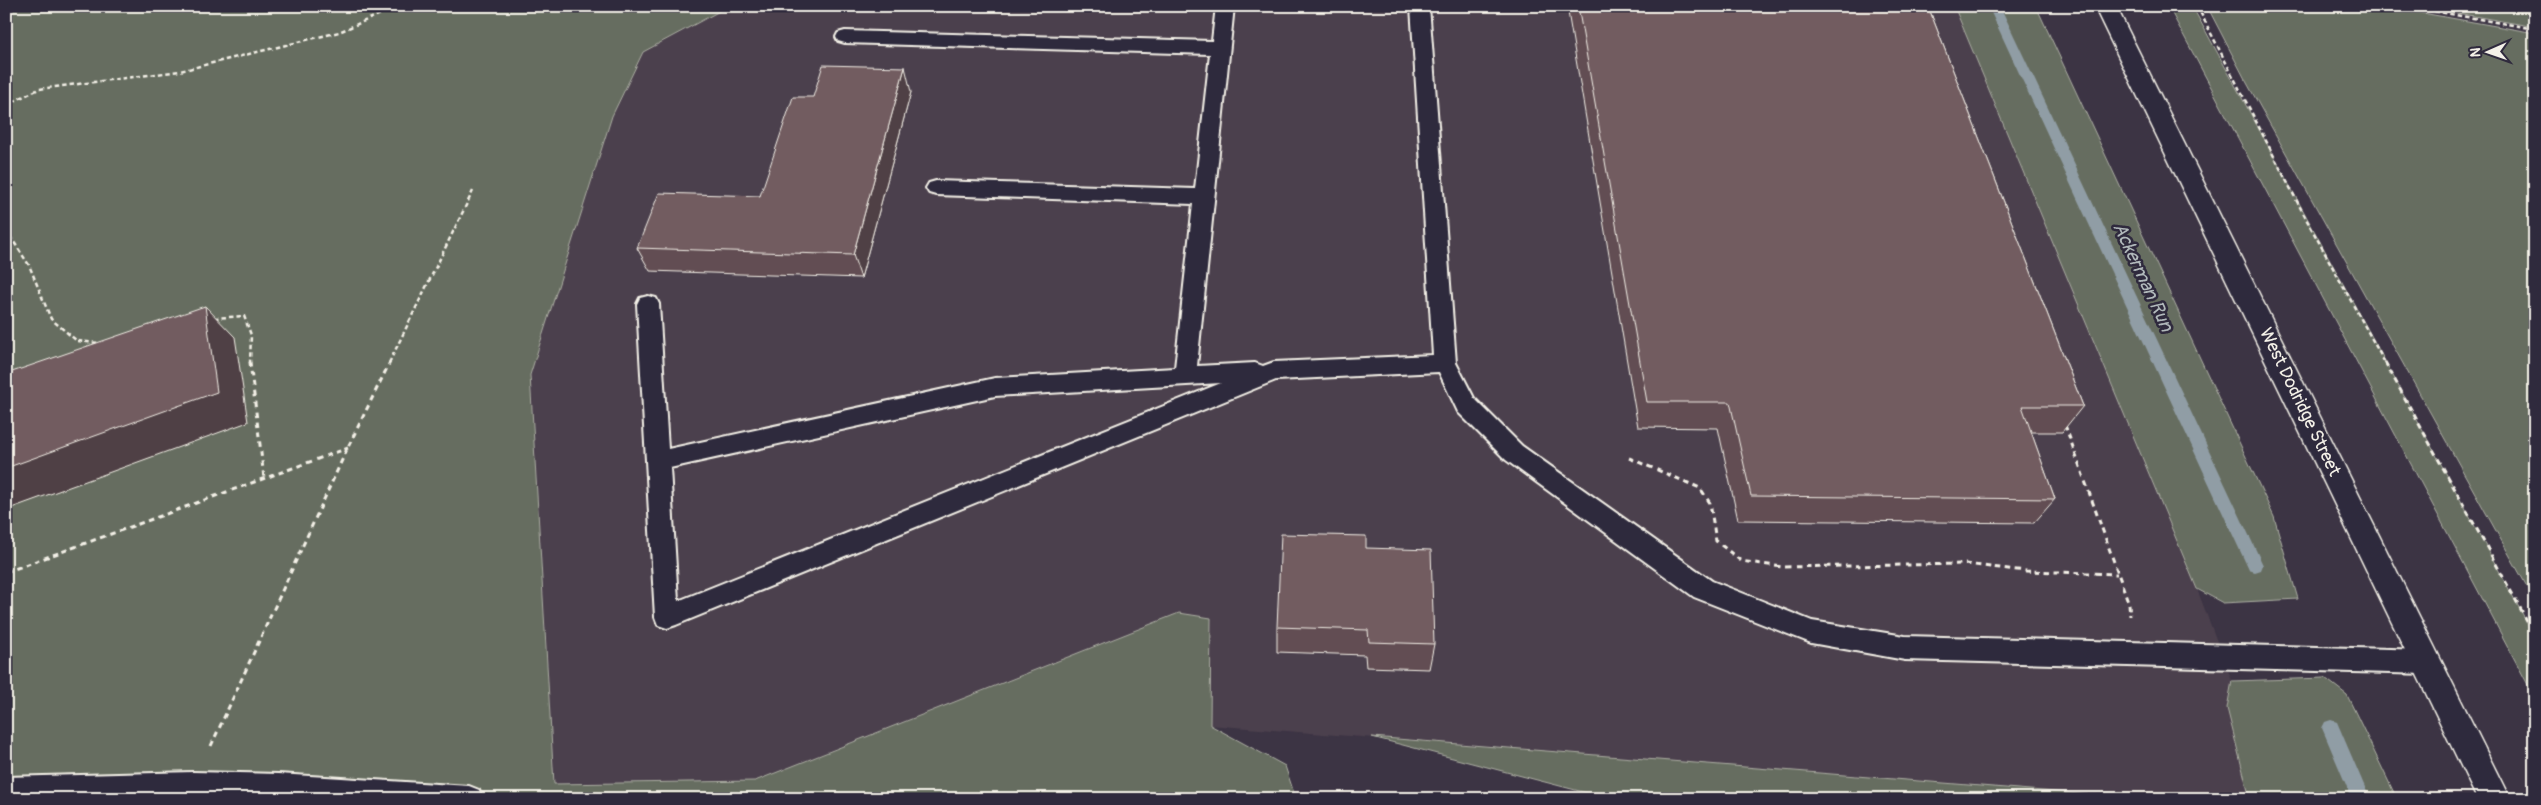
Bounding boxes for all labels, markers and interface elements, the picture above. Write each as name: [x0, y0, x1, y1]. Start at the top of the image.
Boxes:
north arrow: [2464, 28, 2514, 78]
text: N: [2467, 47, 2484, 57]
water label: Ackerman Run: [2107, 219, 2179, 336]
street label: West Dodridge Street: [2254, 324, 2346, 481]

